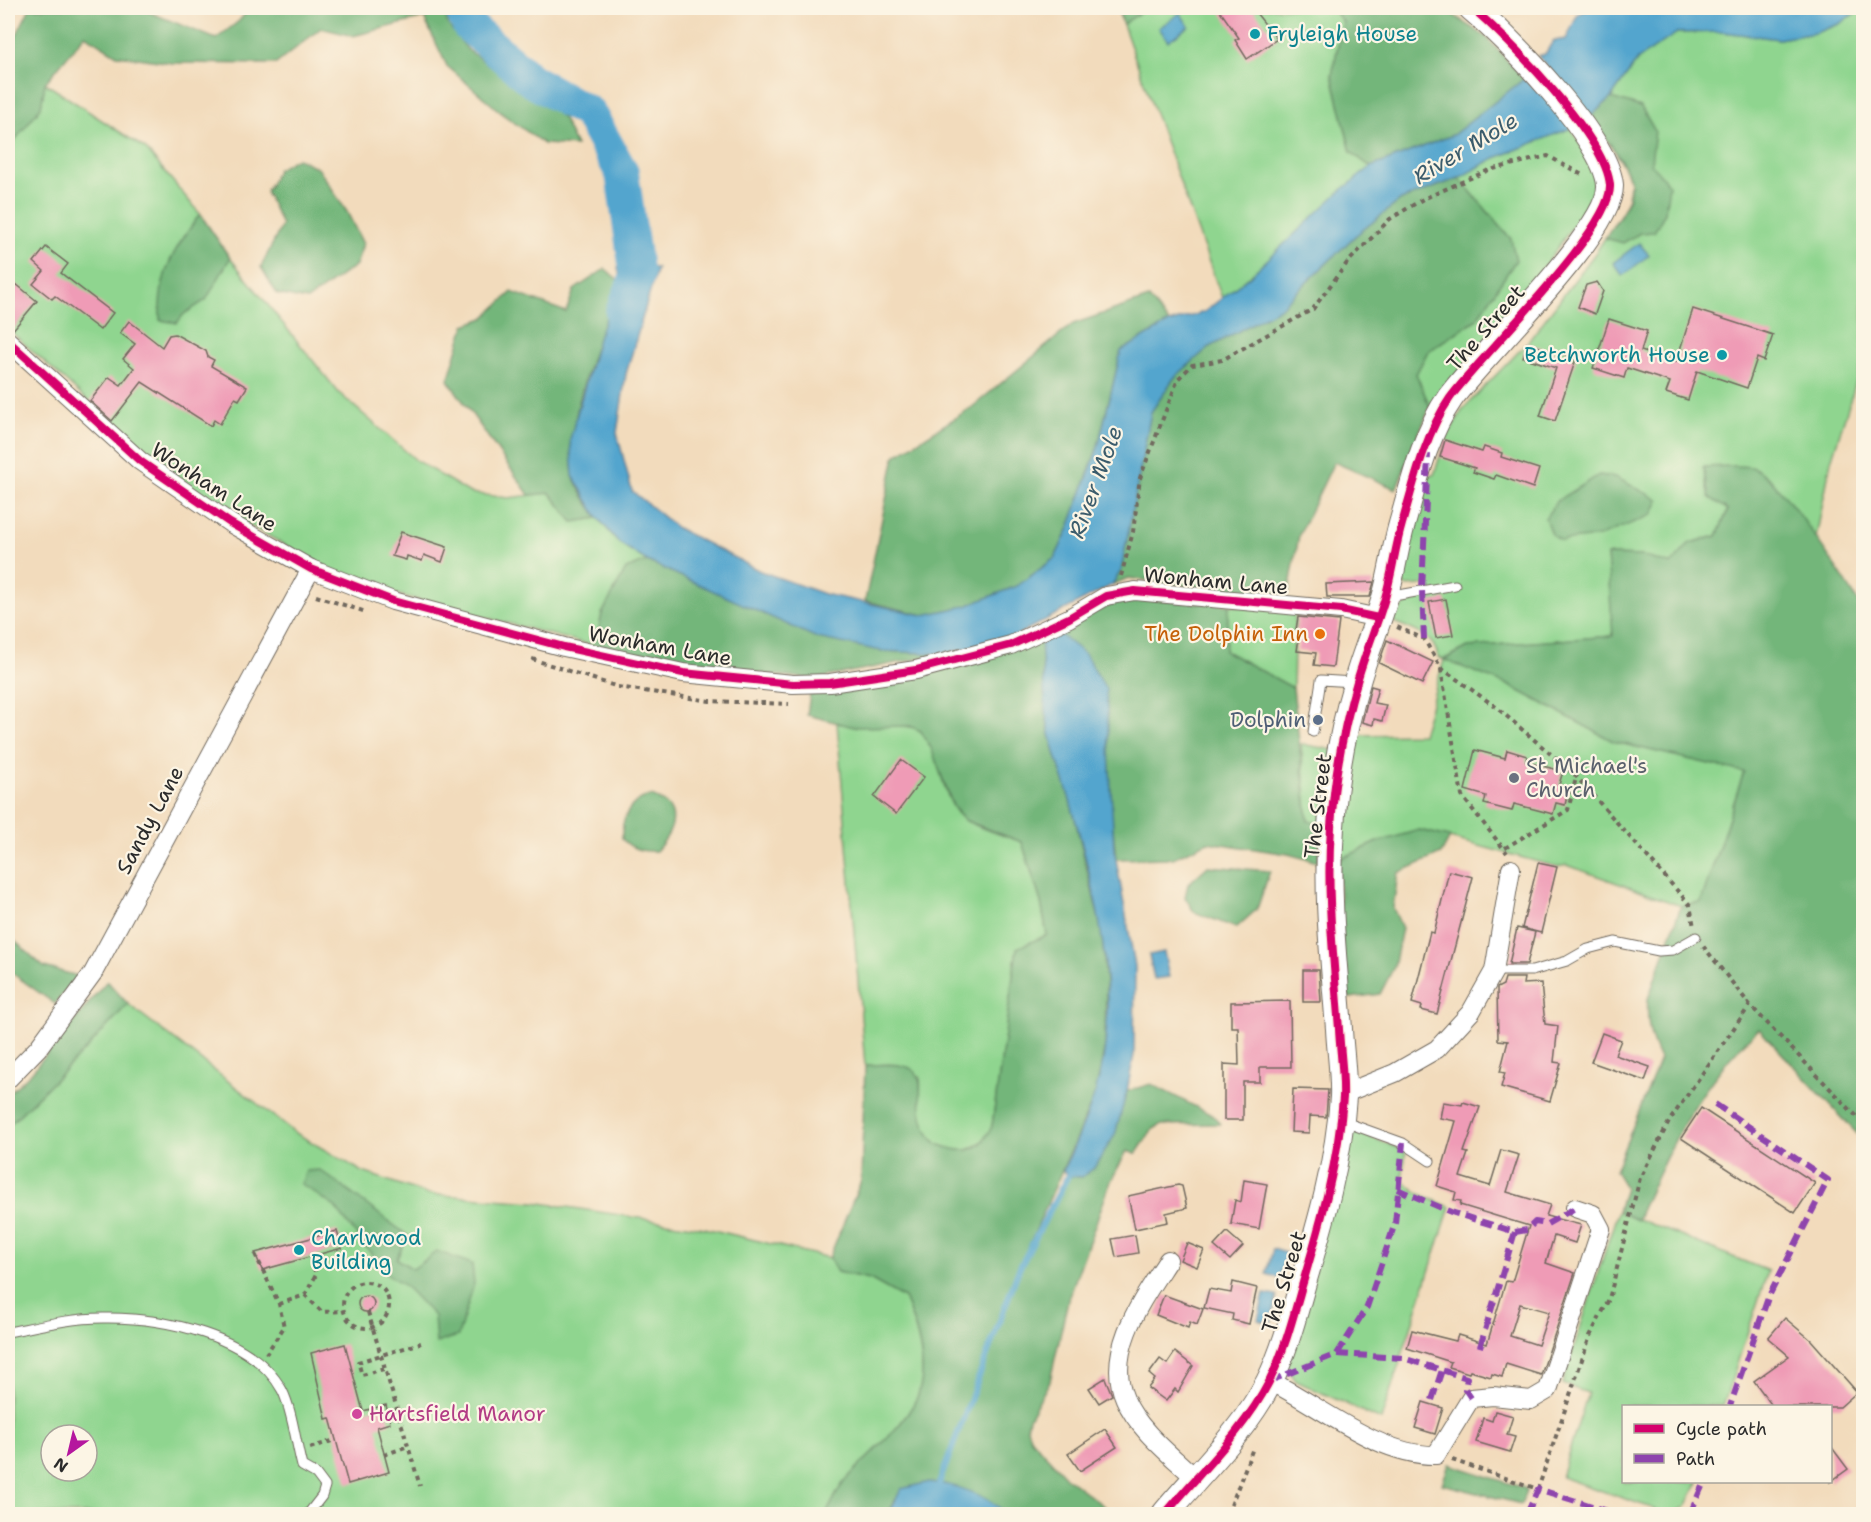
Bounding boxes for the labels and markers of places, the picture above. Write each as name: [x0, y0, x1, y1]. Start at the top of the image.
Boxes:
place label: Fryleigh House: [1267, 20, 1417, 48]
marker: Fryleigh House: [1248, 27, 1262, 41]
place label: Betchworth House: [1524, 341, 1710, 369]
marker: Betchworth House: [1715, 348, 1729, 362]
place label: The Dolphin Inn: [1144, 620, 1308, 648]
marker: The Dolphin Inn: [1313, 627, 1327, 641]
place label: Dolphin: [1230, 706, 1306, 734]
marker: Dolphin: [1311, 713, 1325, 727]
place label: St Michael's Church: [1526, 752, 1647, 804]
marker: St Michael's Church: [1507, 771, 1521, 785]
place label: Charlwood Building: [311, 1224, 421, 1276]
marker: Charlwood Building: [292, 1243, 306, 1257]
place label: Hartsfield Manor: [369, 1400, 546, 1428]
marker: Hartsfield Manor: [350, 1407, 364, 1421]

